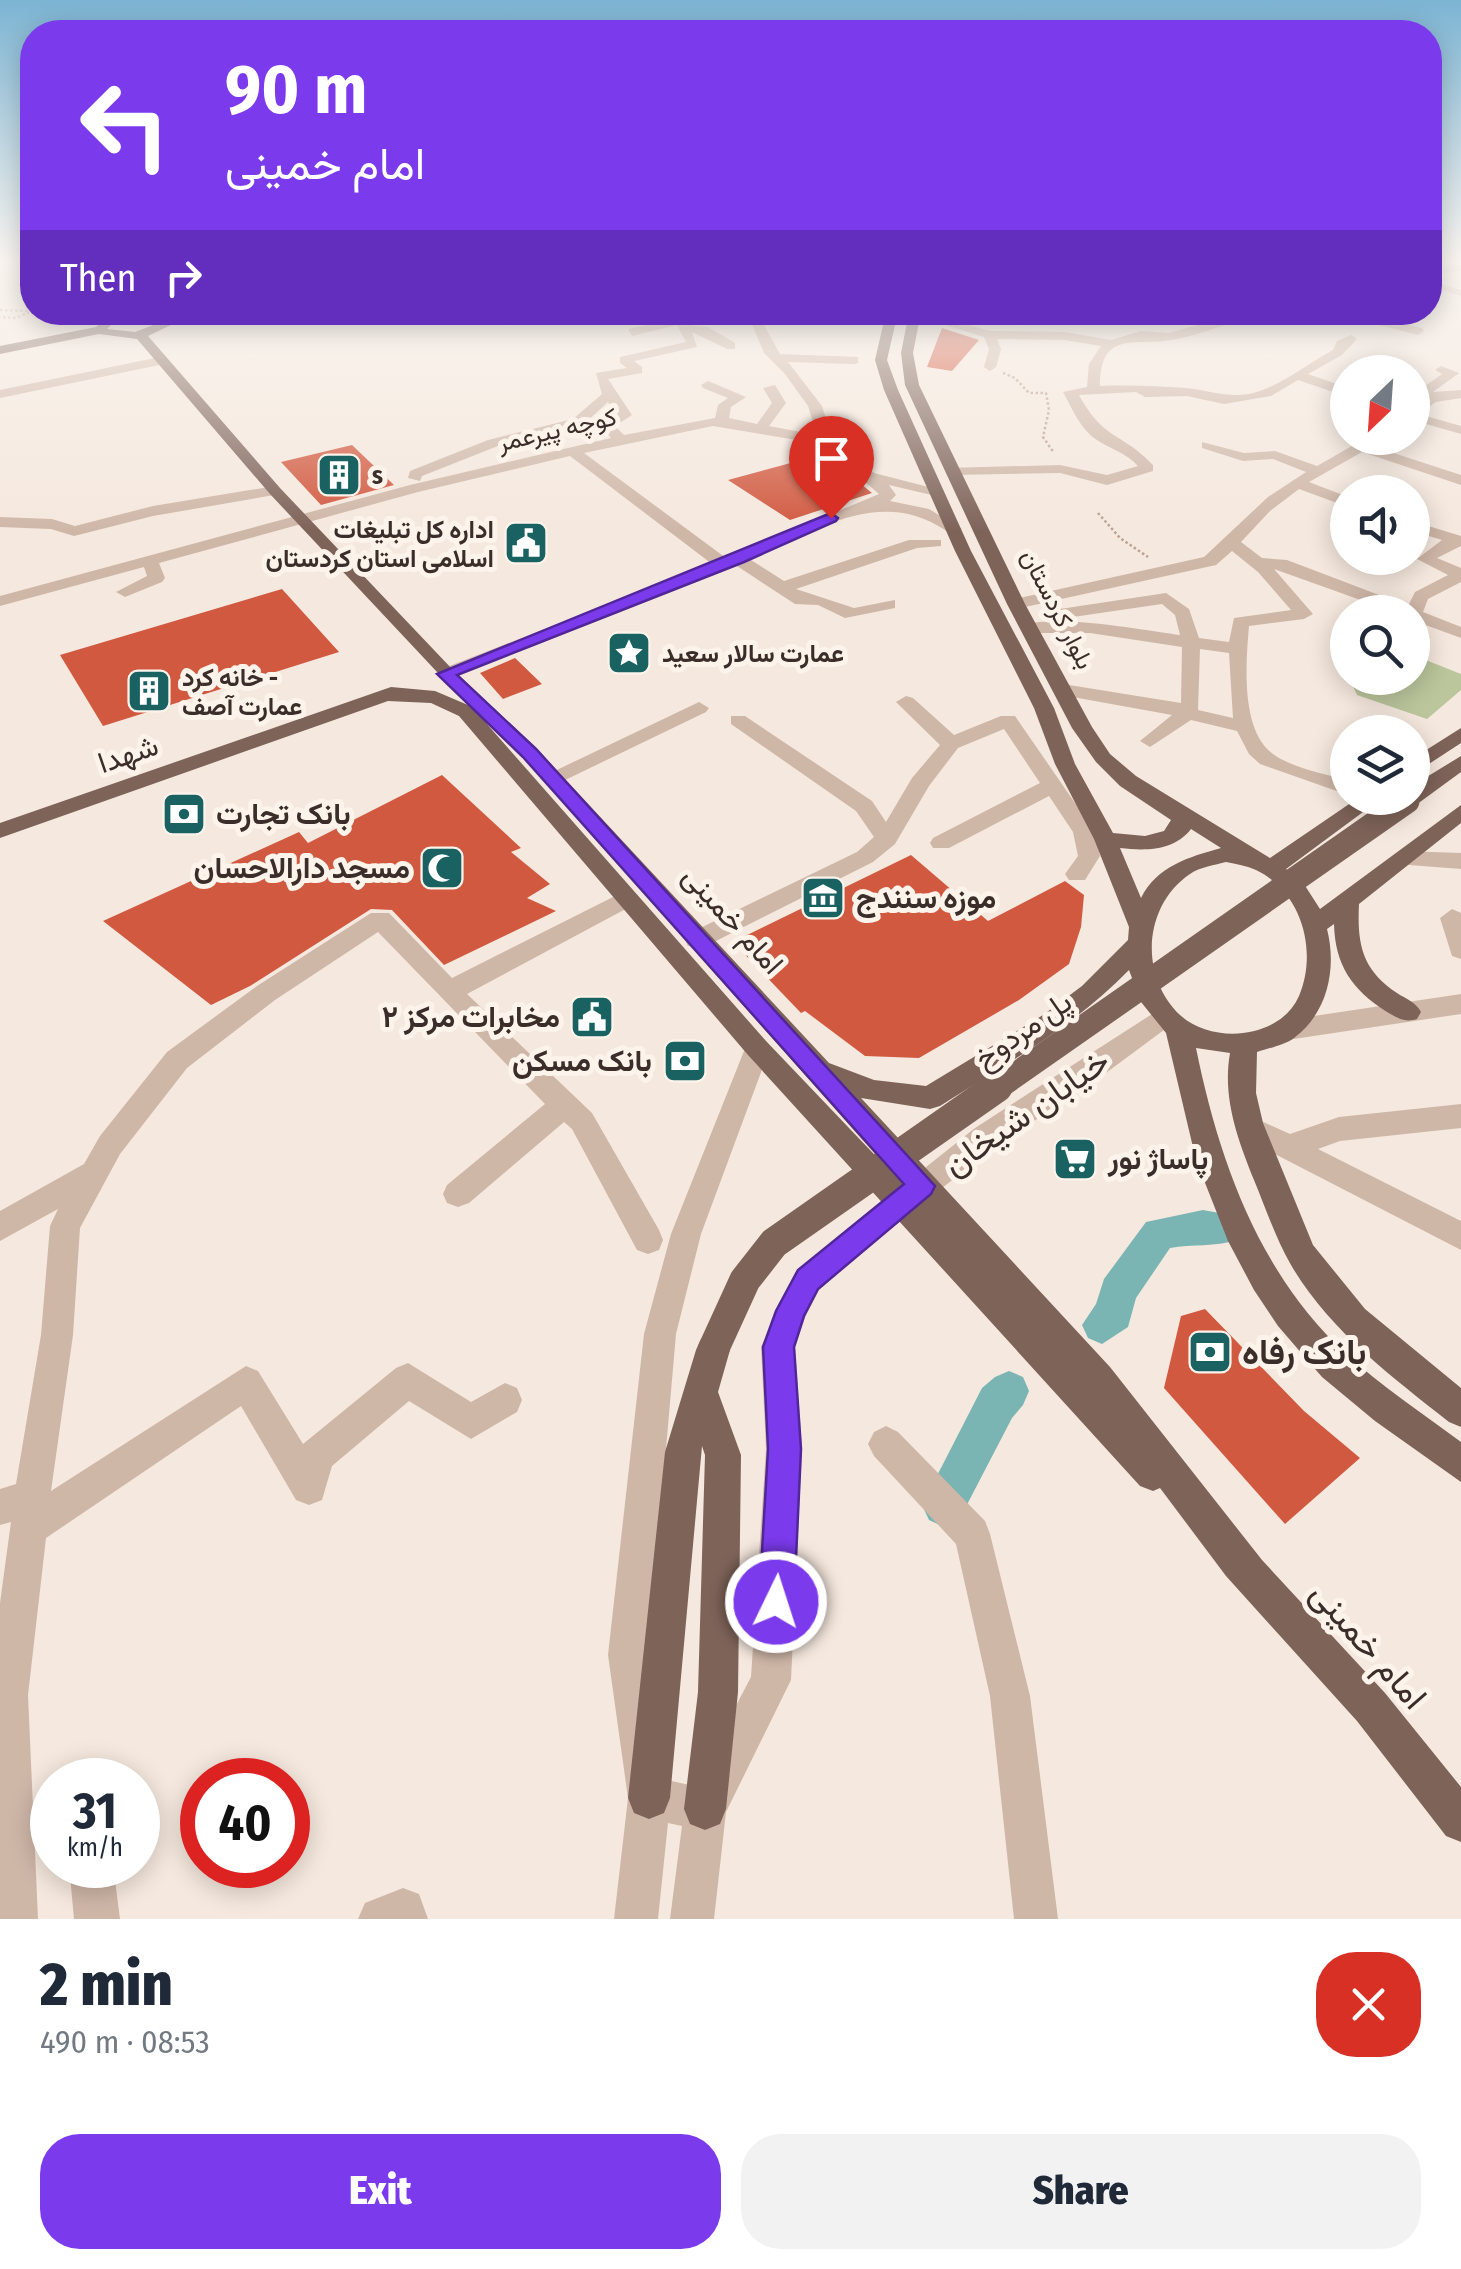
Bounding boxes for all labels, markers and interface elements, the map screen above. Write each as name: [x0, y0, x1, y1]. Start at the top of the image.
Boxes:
text: 90 m: [225, 48, 367, 132]
icon: left: [60, 60, 190, 190]
text: امام خمینی: [225, 137, 425, 191]
icon: right: [156, 250, 211, 305]
text: Then: [60, 255, 136, 301]
north arrow: [1330, 355, 1430, 455]
map controls: [1330, 355, 1430, 815]
street label: کوچه پیرعمر: [494, 402, 620, 459]
pin: [789, 416, 874, 519]
icon: arrive: [804, 431, 859, 486]
building icon: s: [316, 452, 362, 498]
place label: s: [372, 461, 383, 491]
button: sound: [1330, 475, 1430, 575]
place label: اداره کل تبلیغات اسلامی استان کردستان: [266, 515, 494, 574]
public building icon: اداره کل تبلیغات اسلامی استان کردستان: [503, 520, 549, 566]
street label: بلوار کردستان: [1014, 545, 1100, 674]
button: search: [1330, 595, 1430, 695]
place icon: عمارت سالار سعید: [606, 630, 652, 676]
place label: عمارت سالار سعید: [662, 639, 844, 669]
place label: خانه کرد - عمارت آصف: [182, 663, 302, 722]
building icon: خانه کرد - عمارت آصف: [126, 668, 172, 714]
button: layers: [1330, 715, 1430, 815]
street label: شهدا: [93, 727, 163, 781]
bank icon: بانک تجارت: [161, 791, 207, 837]
place label: بانک تجارت: [216, 796, 351, 832]
mosque icon: مسجد دارالاحسان: [419, 845, 465, 891]
place label: مسجد دارالاحسان: [194, 850, 410, 886]
street label: امام خمینی: [674, 858, 791, 982]
museum icon: موزه سنندج: [800, 875, 846, 921]
place label: موزه سنندج: [856, 880, 996, 918]
street label: پل مردوخ: [967, 984, 1080, 1078]
public building icon: مخابرات مرکز ۲: [569, 994, 615, 1040]
place label: مخابرات مرکز ۲: [382, 999, 560, 1035]
bank icon: بانک مسکن: [662, 1038, 708, 1084]
street label: خیابان شیخان: [935, 1039, 1117, 1185]
place label: بانک مسکن: [512, 1043, 652, 1079]
supermarket icon: پاساژ نور: [1052, 1136, 1098, 1182]
place label: پاساژ نور: [1107, 1141, 1208, 1179]
bank icon: بانک رفاه: [1187, 1329, 1233, 1375]
place label: بانک رفاه: [1242, 1331, 1366, 1374]
position arrow: [724, 1550, 828, 1654]
street label: امام خمینی: [1301, 1572, 1436, 1719]
speed limit sign: 40: [180, 1758, 310, 1888]
text: 31: [73, 1781, 117, 1841]
text: km/h: [67, 1833, 123, 1863]
text: 2 min: [40, 1949, 173, 2021]
button: close: [1316, 1952, 1421, 2057]
text: 490 m · 08:53: [40, 2023, 210, 2061]
button: Exit: [40, 2134, 721, 2249]
button: Share: [741, 2134, 1421, 2249]

